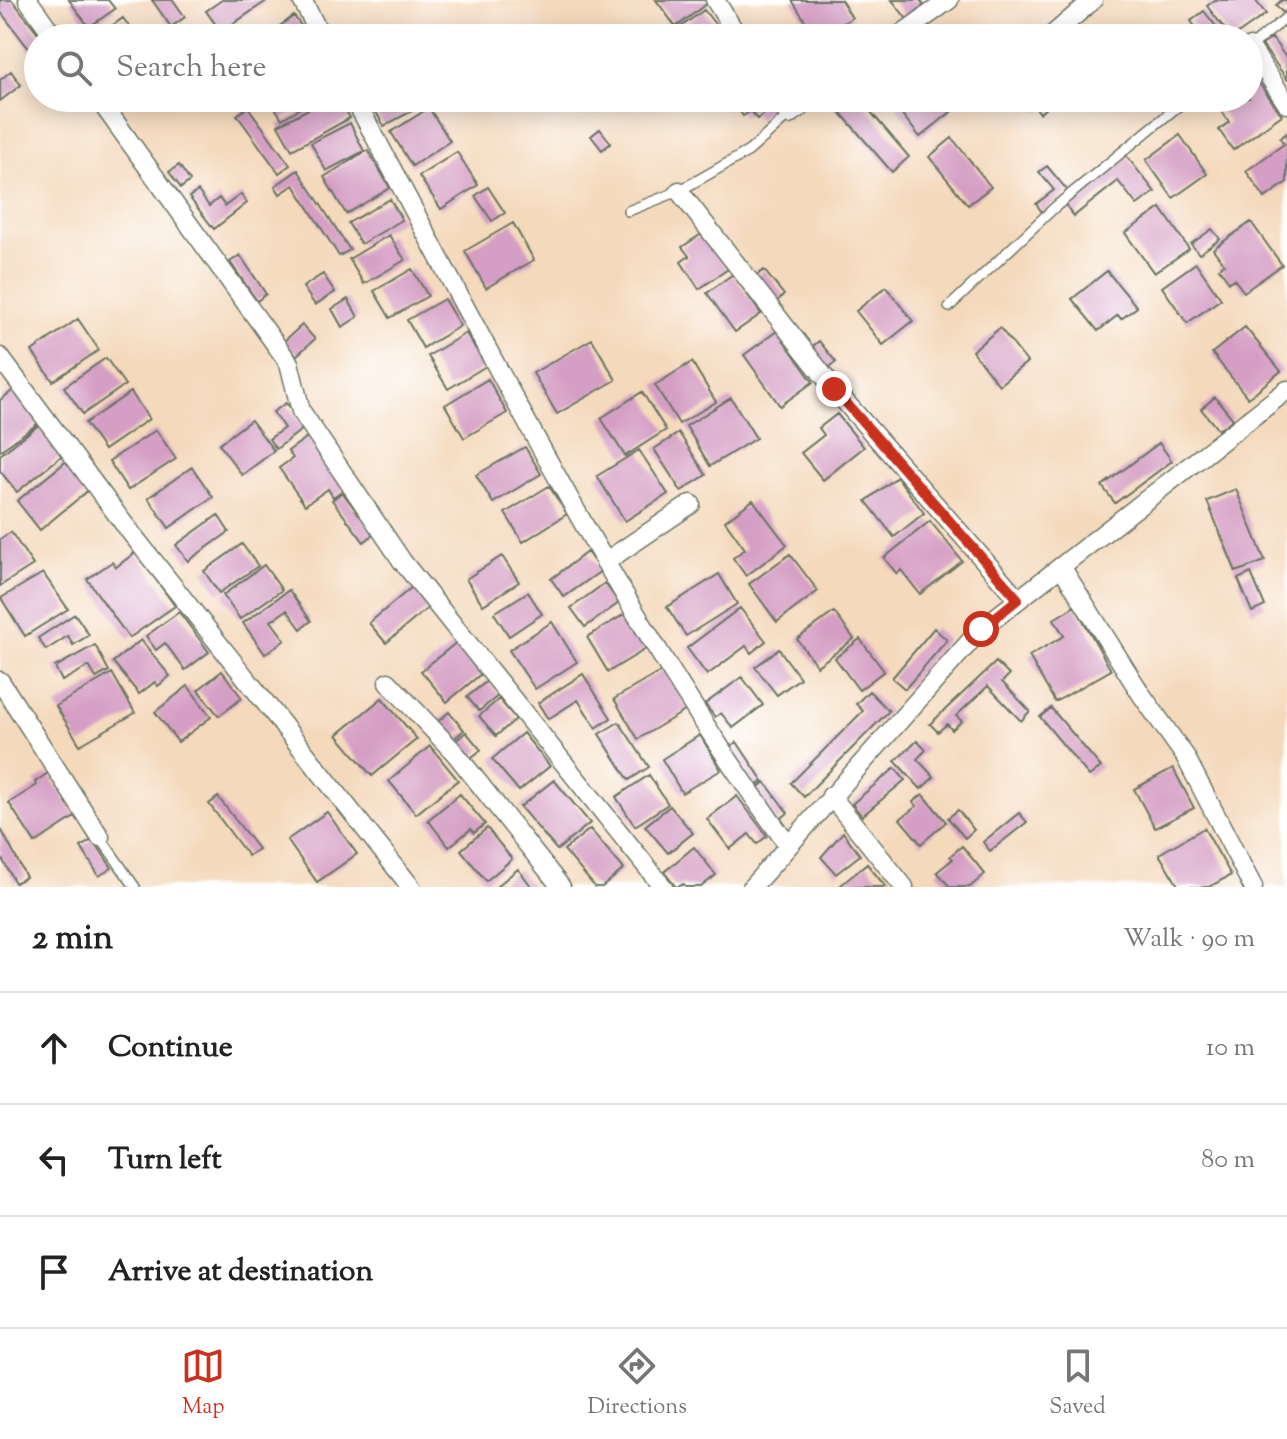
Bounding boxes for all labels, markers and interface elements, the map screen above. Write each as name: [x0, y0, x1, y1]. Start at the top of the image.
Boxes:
search box: [24, 24, 1263, 112]
icon: search: [52, 46, 96, 90]
text: Search here: [116, 47, 266, 90]
route end: [816, 371, 852, 407]
route start: [963, 611, 999, 647]
text: 2 min: [32, 915, 113, 964]
text: Walk · 90 m: [1123, 921, 1255, 958]
icon: ahead: [32, 1026, 76, 1070]
text: Continue: [108, 1027, 233, 1070]
text: 10 m: [1206, 1030, 1255, 1067]
icon: left: [32, 1138, 76, 1182]
text: Turn left: [108, 1139, 222, 1182]
text: 80 m: [1201, 1142, 1255, 1179]
icon: arrive: [32, 1250, 76, 1294]
text: Arrive at destination: [108, 1251, 373, 1294]
tab: Map: [181, 1344, 225, 1424]
tab: Directions: [588, 1344, 687, 1424]
tab: Saved: [1049, 1344, 1106, 1424]

